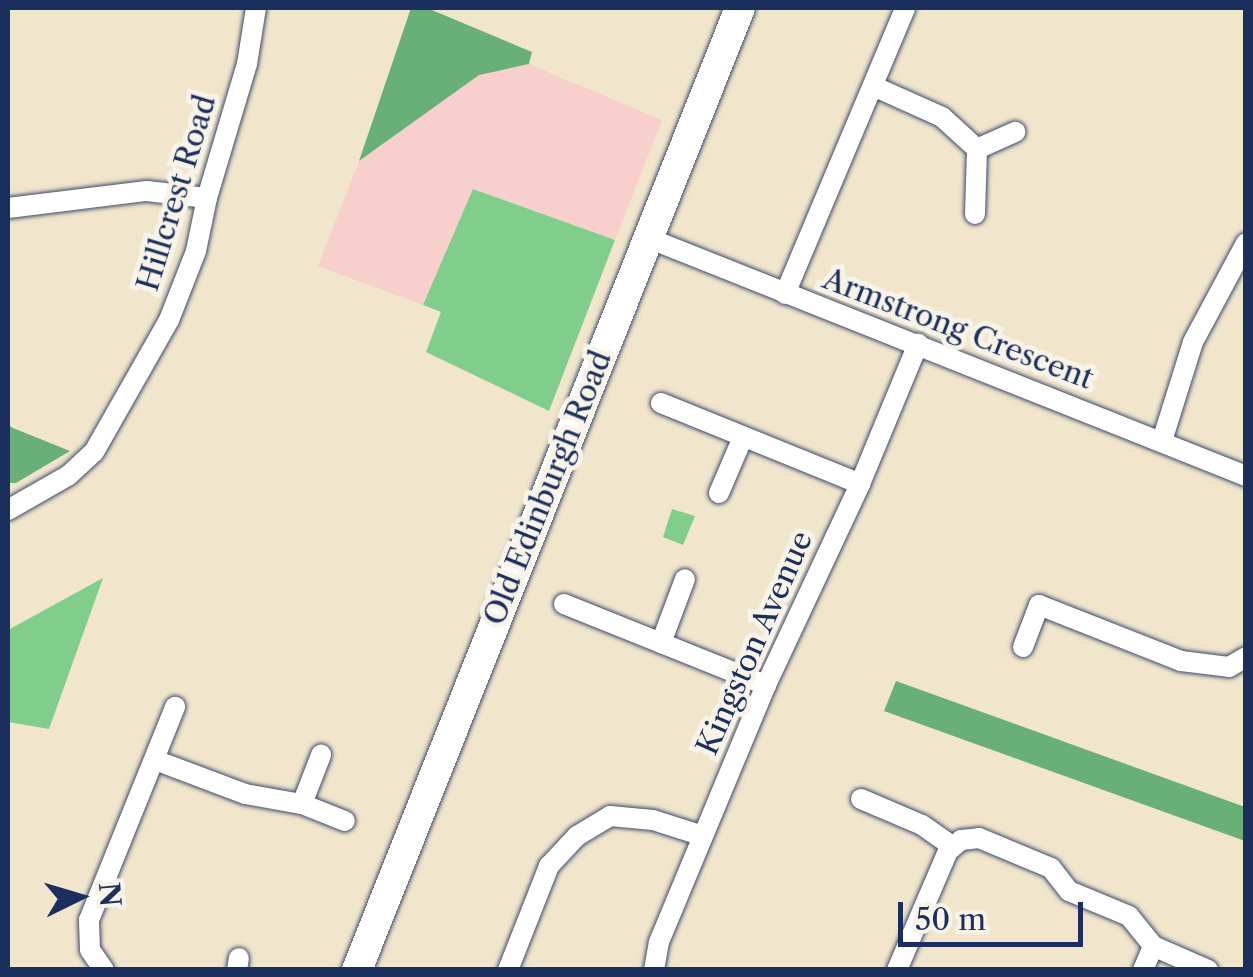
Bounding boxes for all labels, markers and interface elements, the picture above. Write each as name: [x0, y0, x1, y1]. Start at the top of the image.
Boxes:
street label: Hillcrest Road: [130, 91, 224, 295]
street label: Armstrong Crescent: [818, 261, 1098, 397]
street label: Old Edinburgh Road: [477, 346, 619, 630]
street label: Kingston Avenue: [689, 525, 821, 761]
north arrow: [30, 847, 130, 947]
text: N: [92, 881, 128, 908]
scale bar: [903, 882, 1088, 944]
text: 50 m: [915, 901, 986, 938]

